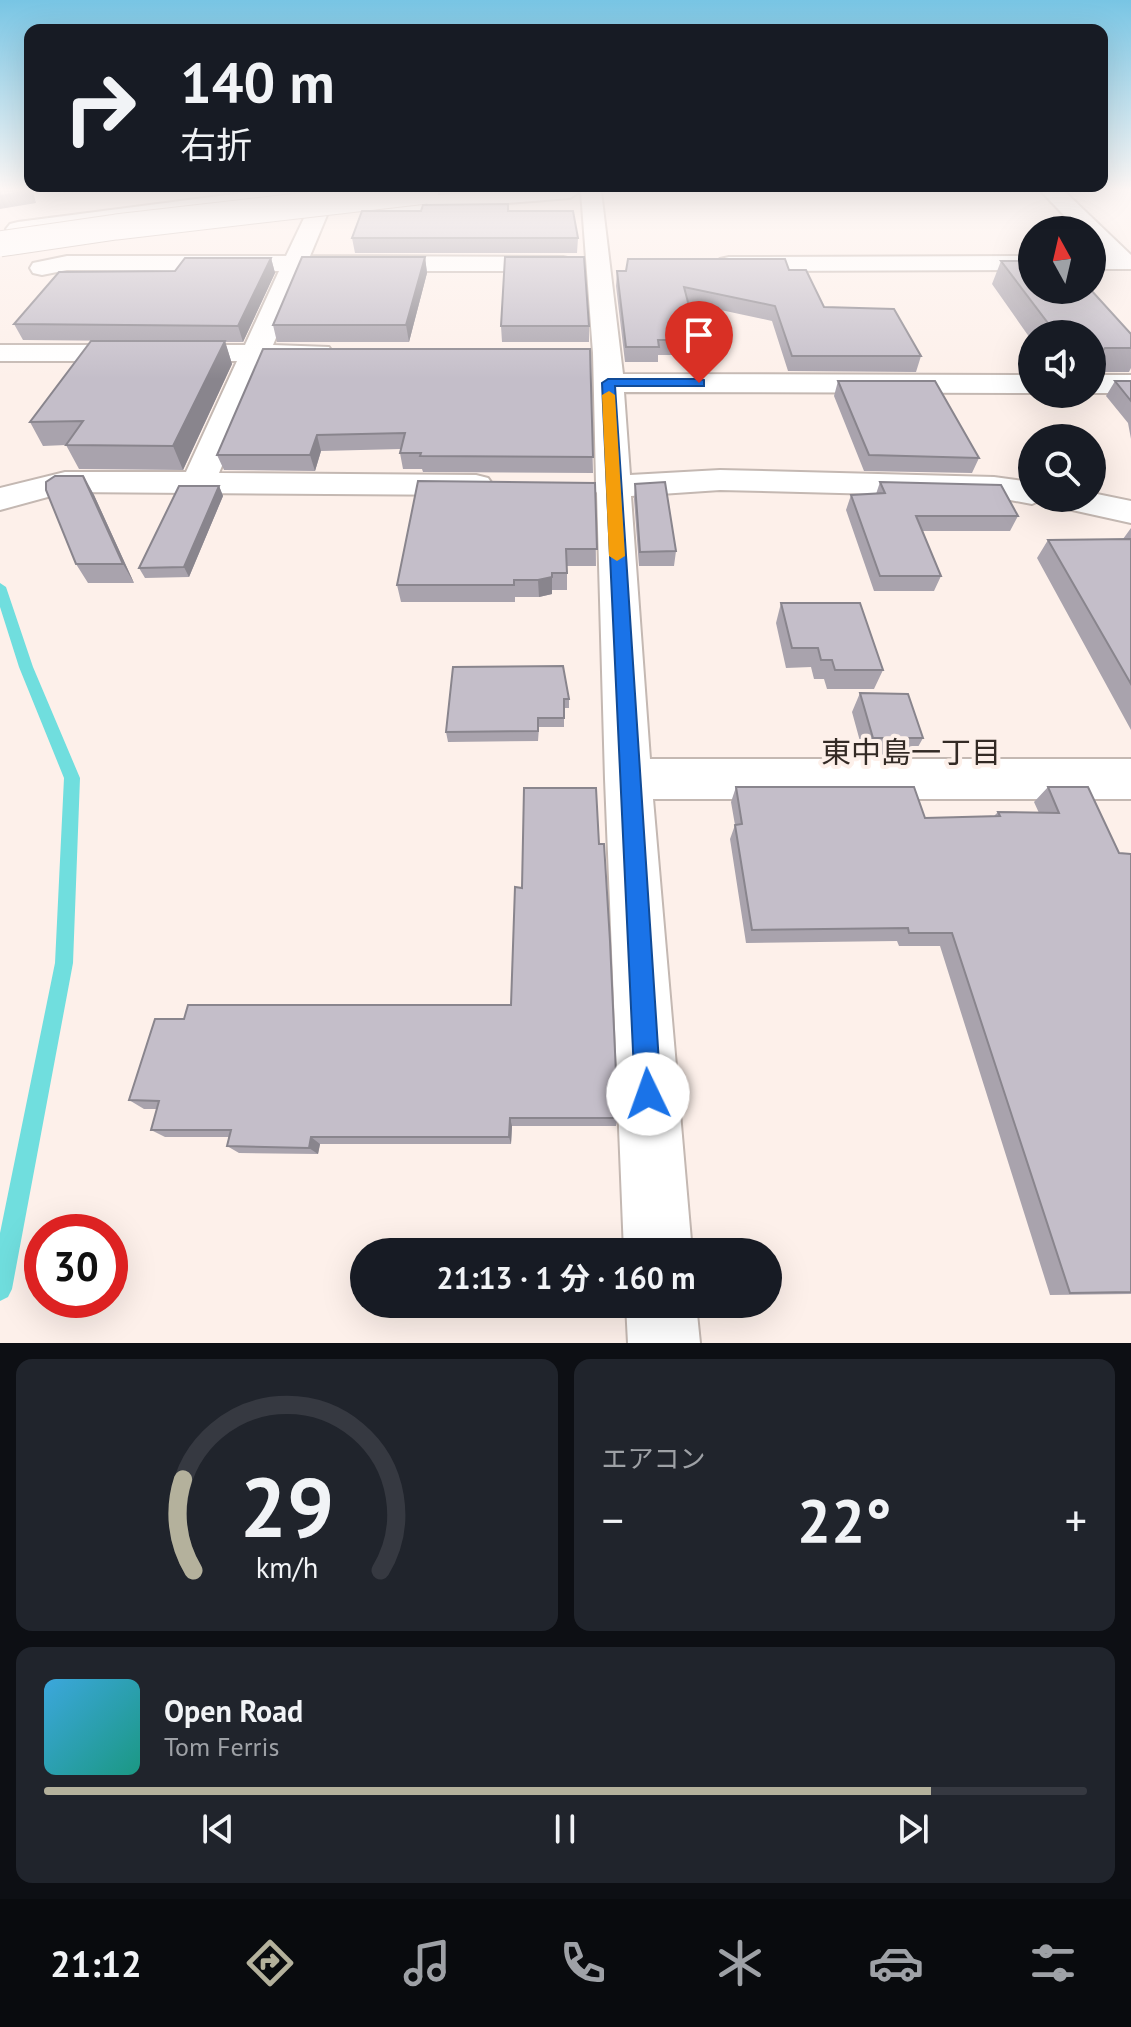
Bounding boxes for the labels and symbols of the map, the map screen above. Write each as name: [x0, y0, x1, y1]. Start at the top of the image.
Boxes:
north arrow: [1018, 216, 1106, 304]
pin: [665, 301, 733, 383]
district label: 東中島一丁目: [821, 732, 1001, 771]
position arrow: [606, 1052, 690, 1136]
speed limit sign: 30: [24, 1214, 128, 1318]

